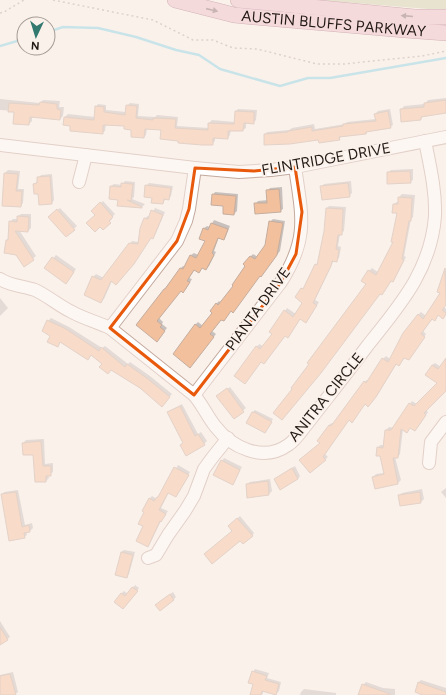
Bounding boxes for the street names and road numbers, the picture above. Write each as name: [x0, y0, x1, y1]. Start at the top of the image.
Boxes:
street label: AUSTIN BLUFFS PARKWAY: [241, 7, 427, 41]
street label: FLINTRIDGE DRIVE: [260, 139, 392, 179]
street label: PIANTA DRIVE: [222, 264, 294, 354]
street label: ANITRA CIRCLE: [285, 349, 367, 445]

